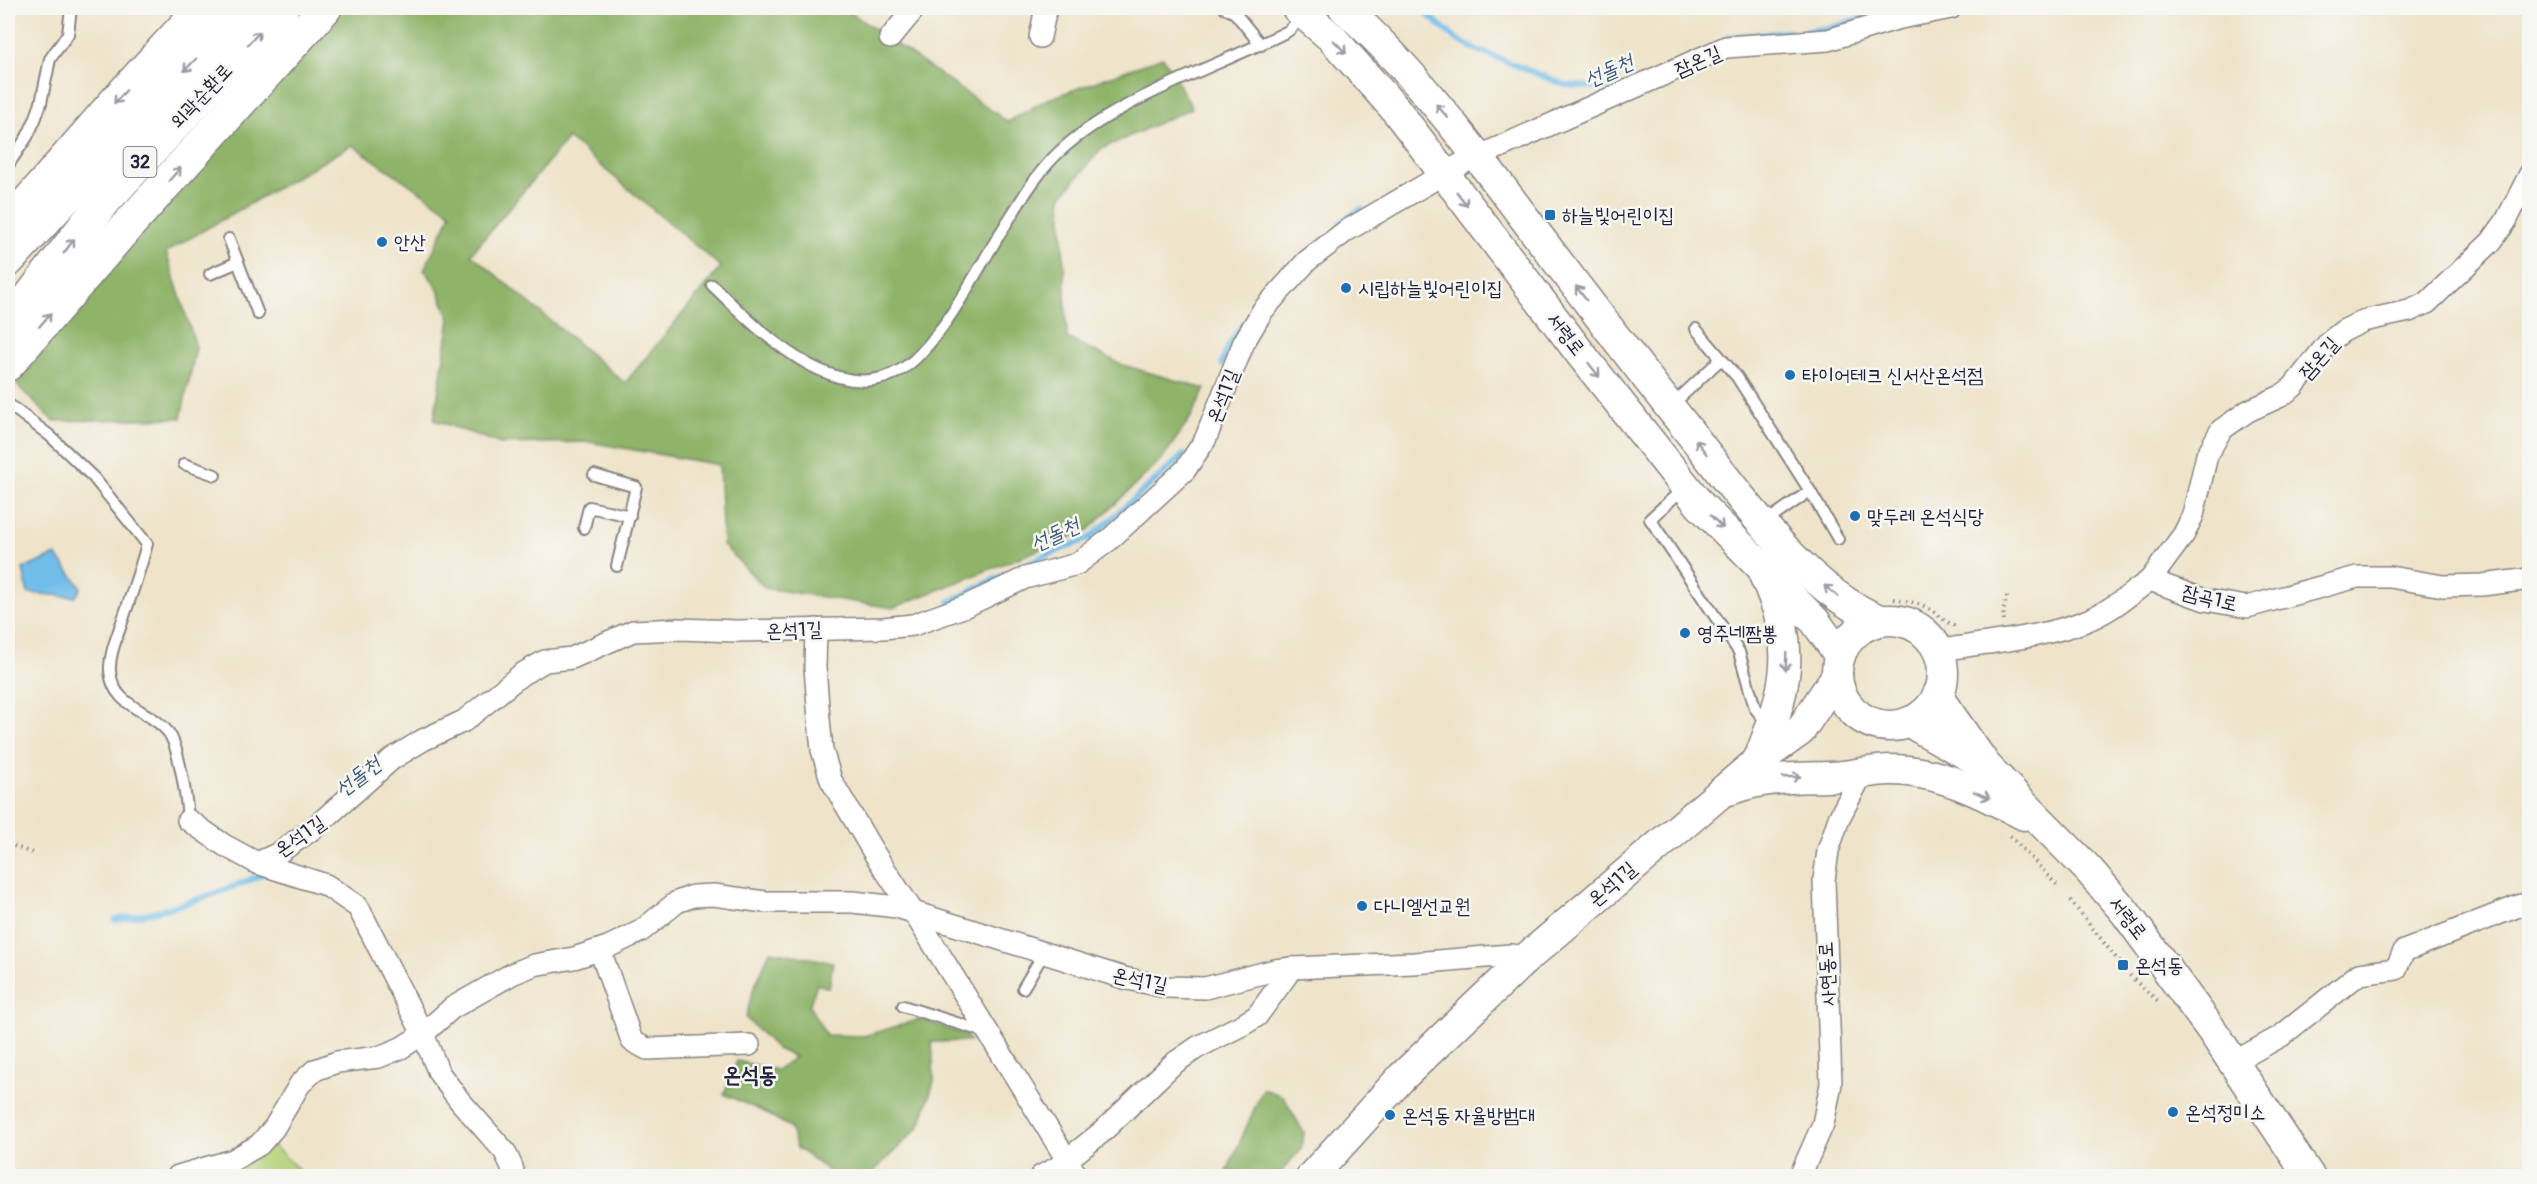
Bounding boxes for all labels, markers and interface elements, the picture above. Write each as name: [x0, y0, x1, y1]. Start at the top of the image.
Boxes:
one-way arrow: [247, 31, 261, 46]
one-way arrow: [1333, 40, 1348, 55]
street label: 잠온길: [1671, 40, 1725, 82]
water label: 선돌천: [1580, 48, 1640, 94]
one-way arrow: [182, 57, 197, 72]
street label: 외곽순환로: [164, 58, 238, 134]
one-way arrow: [113, 89, 127, 104]
one-way arrow: [1435, 103, 1448, 119]
road number: 32: [124, 147, 156, 177]
one-way arrow: [168, 166, 182, 181]
one-way arrow: [1456, 191, 1469, 207]
place label: 하늘빛어린이집: [1562, 203, 1675, 228]
marker: 하늘빛어린이집: [1543, 208, 1557, 222]
place label: 안산: [394, 230, 426, 255]
marker: 안산: [375, 235, 389, 249]
one-way arrow: [63, 239, 75, 255]
place label: 시립하늘빛어린이집: [1358, 276, 1503, 301]
marker: 시립하늘빛어린이집: [1339, 281, 1353, 295]
one-way arrow: [1575, 285, 1588, 301]
street label: 서령로: [1541, 307, 1591, 361]
one-way arrow: [39, 312, 52, 328]
street label: 잠온길: [2294, 332, 2344, 384]
one-way arrow: [1587, 362, 1600, 378]
place label: 타이어테크 신서산온석점: [1802, 363, 1983, 388]
street label: 온석1길: [1201, 365, 1245, 427]
marker: 타이어테크 신서산온석점: [1783, 368, 1797, 382]
one-way arrow: [1694, 439, 1707, 455]
place label: 맞두레 온석식당: [1867, 504, 1984, 529]
marker: 맞두레 온석식당: [1848, 509, 1862, 523]
water label: 선돌천: [1026, 511, 1086, 558]
one-way arrow: [1709, 514, 1724, 529]
street label: 잠곡1로: [2180, 579, 2240, 617]
one-way arrow: [1823, 585, 1839, 598]
street label: 온석1길: [766, 617, 822, 643]
place label: 영주네짬뽕: [1697, 621, 1777, 646]
marker: 영주네짬뽕: [1678, 626, 1692, 640]
one-way arrow: [1780, 651, 1792, 671]
water label: 선돌천: [330, 750, 388, 803]
one-way arrow: [1782, 771, 1802, 782]
one-way arrow: [1973, 790, 1991, 801]
street label: 온석1길: [270, 810, 330, 862]
street label: 온석1길: [1583, 856, 1641, 912]
street label: 서령로: [2103, 891, 2153, 945]
place label: 다니엘선교원: [1374, 894, 1471, 919]
marker: 다니엘선교원: [1355, 899, 1369, 913]
street label: 사연동로: [1813, 941, 1841, 1007]
place label: 온석동: [2135, 953, 2183, 978]
marker: 온석동: [2116, 958, 2130, 972]
street label: 온석1길: [1110, 962, 1170, 998]
district label: 온석동: [723, 1061, 777, 1089]
place label: 온석정미소: [2185, 1100, 2265, 1125]
place label: 온석동 자율방범대: [1402, 1103, 1535, 1128]
marker: 온석정미소: [2166, 1105, 2180, 1119]
marker: 온석동 자율방범대: [1383, 1108, 1397, 1122]

